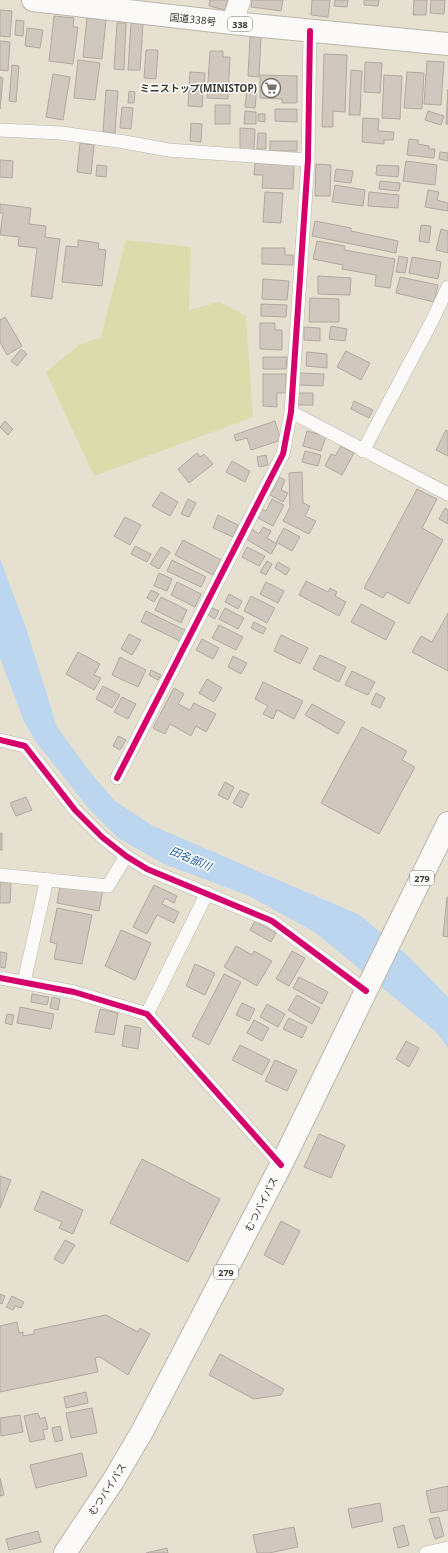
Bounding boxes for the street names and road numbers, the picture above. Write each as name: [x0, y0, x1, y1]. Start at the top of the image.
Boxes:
street label: 国道338号: [169, 10, 217, 28]
road number: 338: [228, 17, 252, 31]
road number: 279: [410, 871, 434, 885]
street label: むつバイパス: [241, 1174, 281, 1234]
road number: 279: [214, 1265, 238, 1279]
street label: むつバイパス: [85, 1460, 129, 1518]

